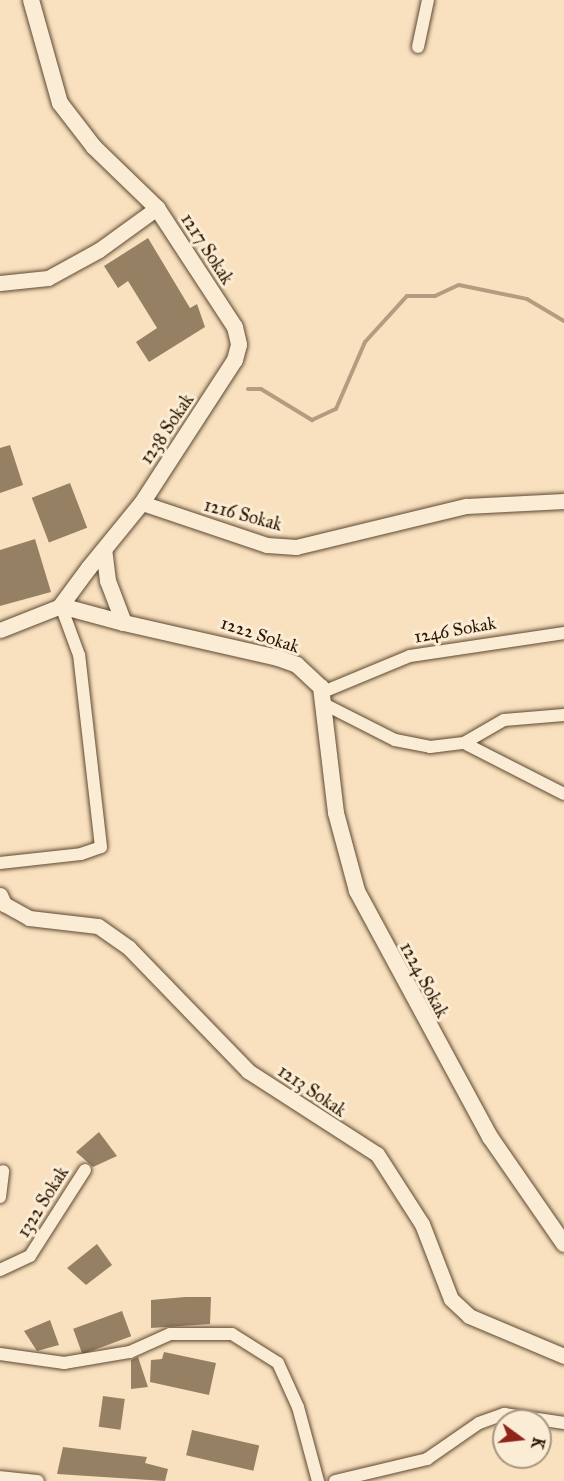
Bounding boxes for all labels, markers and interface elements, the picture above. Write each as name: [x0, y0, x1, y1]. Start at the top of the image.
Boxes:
street label: 1217 Sokak: [176, 209, 238, 289]
street label: 1238 Sokak: [136, 390, 198, 468]
street label: 1216 Sokak: [202, 494, 284, 536]
street label: 1222 Sokak: [218, 612, 302, 658]
street label: 1246 Sokak: [412, 612, 498, 648]
street label: 1224 Sokak: [395, 939, 453, 1021]
street label: 1213 Sokak: [274, 1060, 350, 1122]
street label: 1322 Sokak: [13, 1163, 73, 1241]
north arrow: [492, 1409, 552, 1469]
text: K: [527, 1435, 549, 1451]

